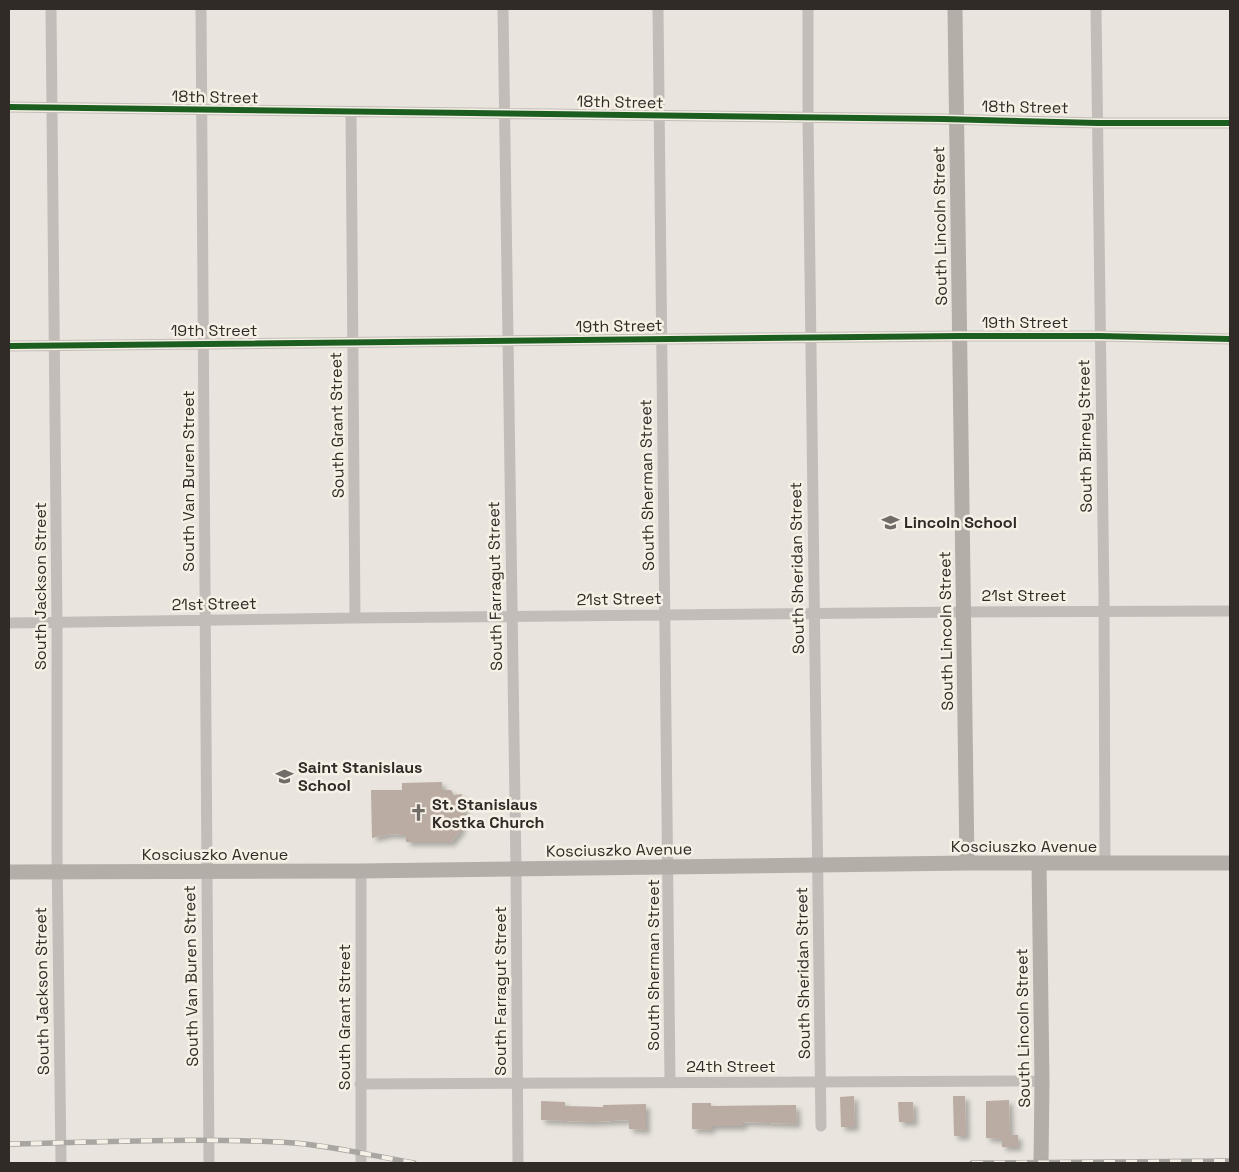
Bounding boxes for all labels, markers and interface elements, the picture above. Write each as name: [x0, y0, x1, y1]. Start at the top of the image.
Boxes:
street label: 18th Street: [171, 86, 259, 108]
street label: 18th Street: [576, 91, 664, 113]
street label: 18th Street: [981, 96, 1069, 118]
street label: South Lincoln Street: [928, 146, 952, 306]
street label: 19th Street: [982, 312, 1068, 333]
street label: 19th Street: [575, 315, 663, 337]
street label: 19th Street: [171, 320, 257, 341]
street label: South Grant Street: [325, 352, 349, 498]
street label: South Birney Street: [1073, 359, 1097, 513]
street label: South Van Buren Street: [178, 390, 199, 572]
street label: South Sherman Street: [635, 399, 659, 571]
street label: South Sheridan Street: [785, 482, 809, 654]
street label: South Farragut Street: [483, 501, 507, 671]
street label: South Jackson Street: [30, 502, 51, 670]
school or university icon: Lincoln School: [880, 512, 900, 532]
place label: Lincoln School: [904, 512, 1017, 533]
street label: South Lincoln Street: [934, 551, 958, 711]
street label: 21st Street: [982, 585, 1066, 606]
street label: 21st Street: [576, 588, 662, 610]
street label: 21st Street: [171, 593, 257, 615]
place label: Saint Stanislaus School: [298, 757, 422, 796]
school or university icon: Saint Stanislaus School: [274, 766, 294, 786]
place label: St. Stanislaus Kostka Church: [432, 794, 544, 833]
church icon: St. Stanislaus Kostka Church: [408, 803, 428, 823]
street label: Kosciuszko Avenue: [951, 836, 1097, 857]
street label: Kosciuszko Avenue: [546, 838, 692, 862]
street label: Kosciuszko Avenue: [142, 844, 288, 865]
street label: South Sherman Street: [643, 879, 664, 1051]
street label: South Van Buren Street: [179, 885, 203, 1067]
street label: South Sheridan Street: [791, 887, 815, 1059]
street label: South Farragut Street: [490, 906, 511, 1076]
street label: South Jackson Street: [30, 907, 54, 1075]
street label: South Grant Street: [334, 944, 355, 1090]
street label: South Lincoln Street: [1011, 948, 1035, 1108]
street label: 24th Street: [686, 1056, 776, 1077]

